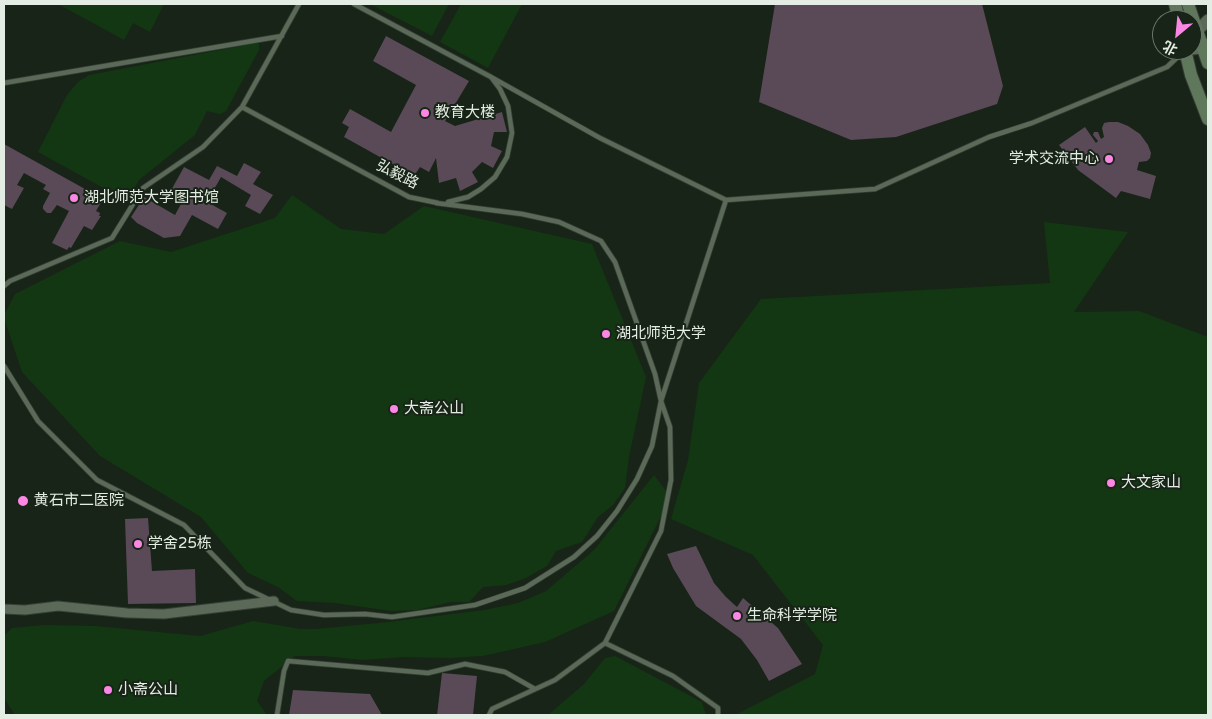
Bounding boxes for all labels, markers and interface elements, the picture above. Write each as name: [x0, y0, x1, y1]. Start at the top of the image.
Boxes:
north arrow: [1152, 10, 1202, 60]
text: 北: [1160, 37, 1180, 59]
place label: 教育大楼: [435, 104, 495, 122]
marker: 教育大楼: [419, 107, 431, 119]
place label: 学术交流中心: [1009, 150, 1099, 168]
marker: 学术交流中心: [1103, 153, 1115, 165]
street label: 弘毅路: [373, 157, 421, 193]
place label: 湖北师范大学图书馆: [84, 189, 219, 207]
marker: 湖北师范大学图书馆: [68, 192, 80, 204]
place label: 湖北师范大学: [616, 325, 706, 343]
marker: 湖北师范大学: [600, 328, 612, 340]
place label: 大斋公山: [404, 400, 464, 418]
marker: 大斋公山: [388, 403, 400, 415]
place label: 大文家山: [1121, 474, 1181, 492]
marker: 大文家山: [1105, 477, 1117, 489]
place label: 黄石市二医院: [34, 492, 124, 510]
marker: 黄石市二医院: [16, 494, 30, 508]
place label: 学舍25栋: [148, 535, 212, 553]
marker: 学舍25栋: [132, 538, 144, 550]
place label: 生命科学学院: [747, 607, 837, 625]
marker: 生命科学学院: [731, 610, 743, 622]
place label: 小斋公山: [118, 681, 178, 699]
marker: 小斋公山: [102, 684, 114, 696]

